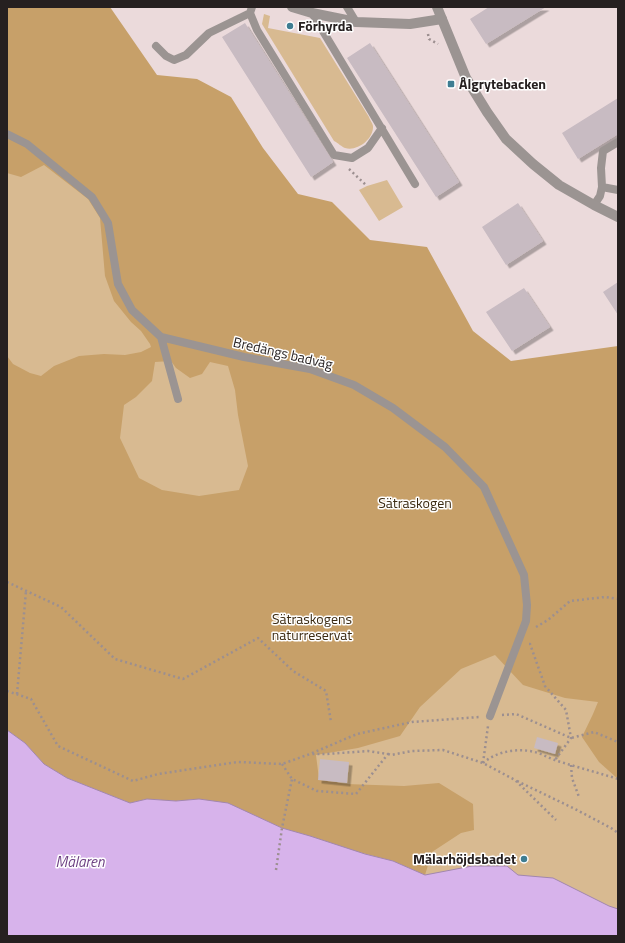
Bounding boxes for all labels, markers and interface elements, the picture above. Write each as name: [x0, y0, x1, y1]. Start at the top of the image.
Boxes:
place label: Förhyrda: [298, 15, 353, 36]
marker: Förhyrda: [285, 21, 295, 31]
place label: Ålgrytebacken: [459, 73, 546, 94]
marker: Ålgrytebacken: [446, 79, 456, 89]
street label: Bredängs badväg: [231, 331, 335, 374]
park label: Sätraskogen: [378, 492, 452, 513]
park label: Sätraskogens naturreservat: [272, 608, 352, 645]
place label: Mälarhöjdsbadet: [413, 848, 516, 869]
water label: Mälaren: [56, 850, 105, 873]
marker: Mälarhöjdsbadet: [519, 854, 529, 864]

